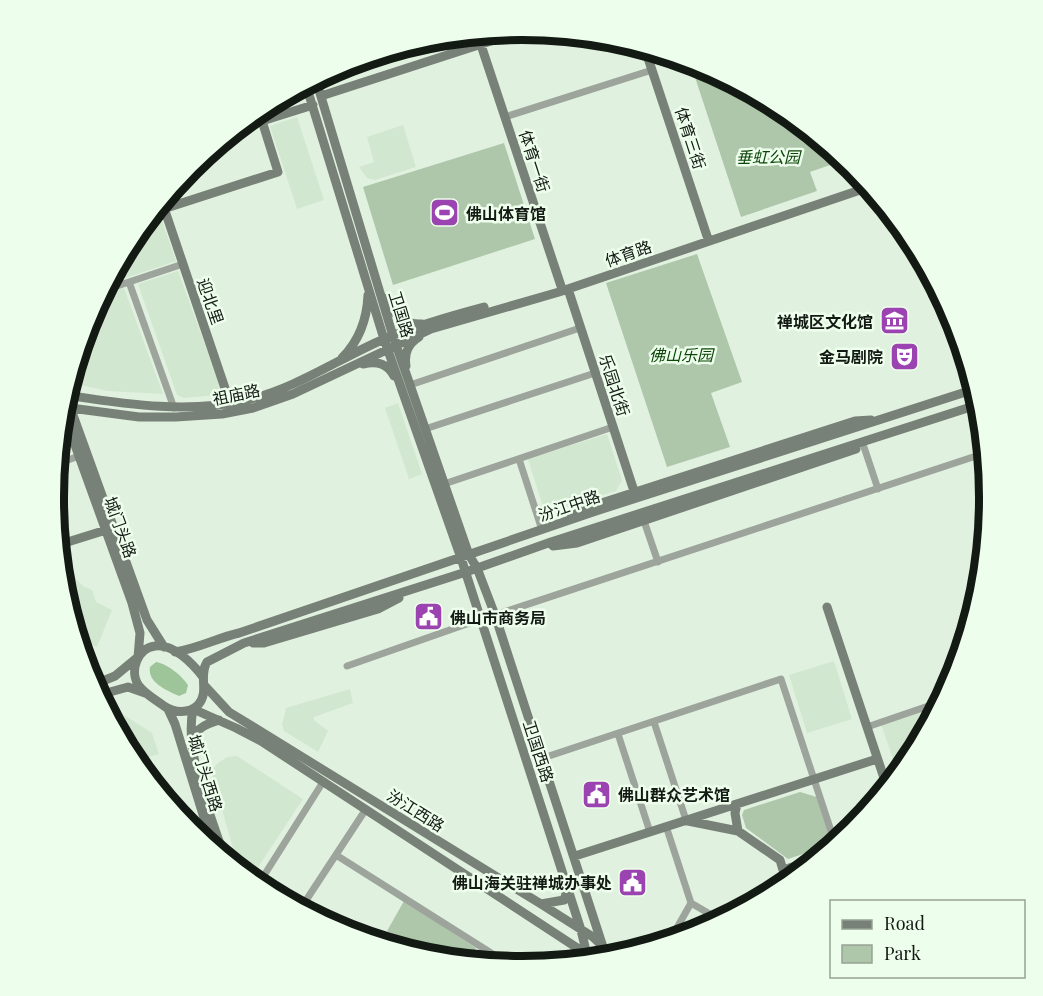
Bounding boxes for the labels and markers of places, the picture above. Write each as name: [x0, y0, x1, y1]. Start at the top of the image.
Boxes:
sports icon: 佛山体育馆: [429, 197, 461, 229]
place label: 佛山体育馆: [466, 203, 546, 224]
museum icon: 禅城区文化馆: [878, 305, 910, 337]
place label: 禅城区文化馆: [777, 311, 873, 332]
theatre icon: 金马剧院: [888, 340, 920, 372]
place label: 金马剧院: [819, 346, 883, 367]
public building icon: 佛山市商务局: [413, 601, 445, 633]
place label: 佛山市商务局: [450, 607, 546, 628]
public building icon: 佛山群众艺术馆: [581, 778, 613, 810]
place label: 佛山群众艺术馆: [618, 784, 730, 805]
public building icon: 佛山海关驻禅城办事处: [617, 866, 649, 898]
place label: 佛山海关驻禅城办事处: [452, 872, 612, 893]

